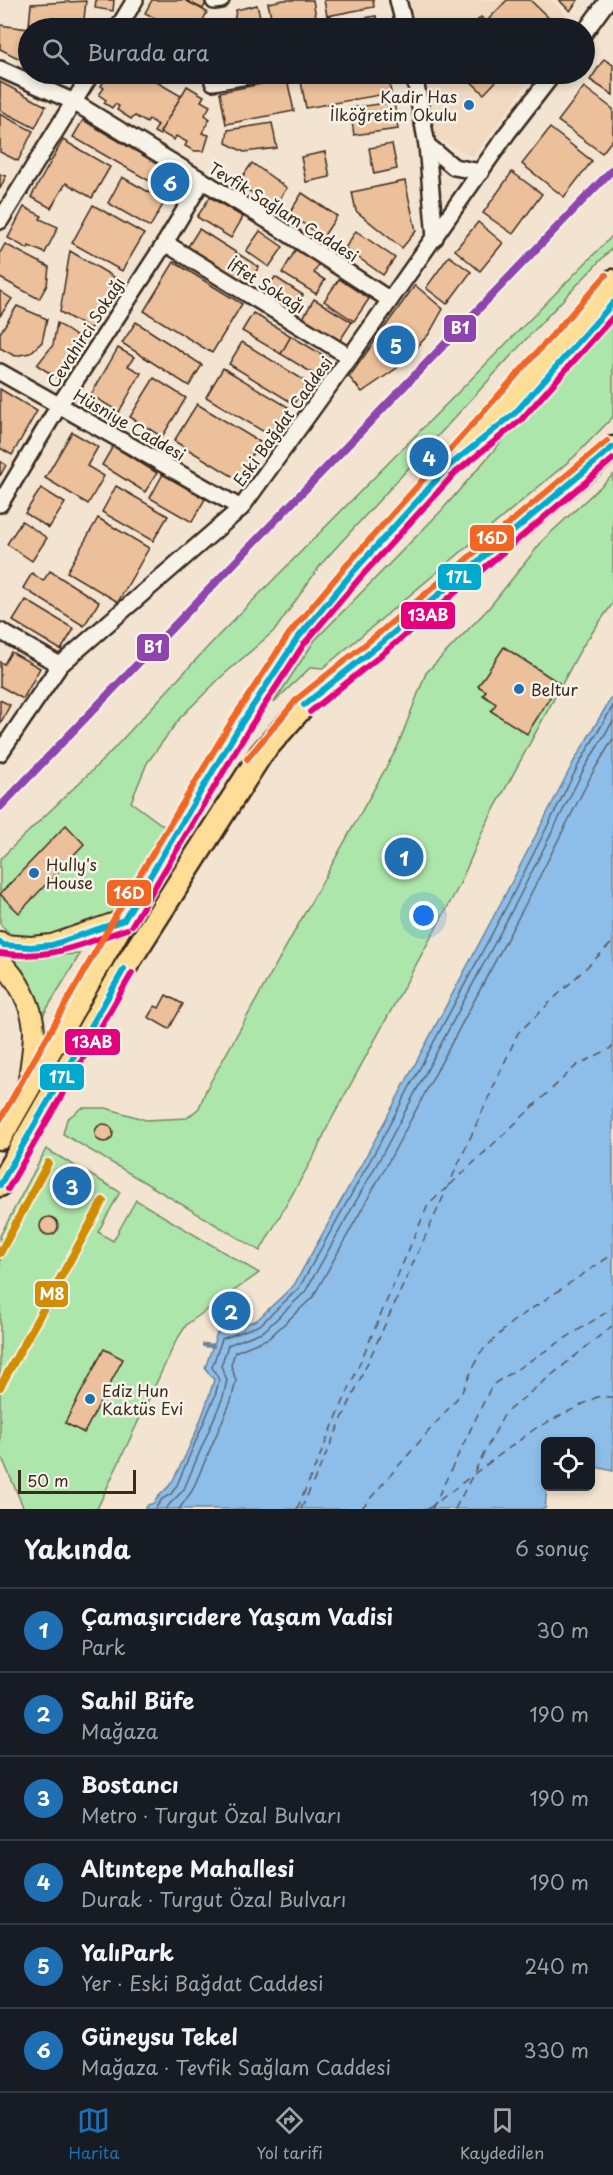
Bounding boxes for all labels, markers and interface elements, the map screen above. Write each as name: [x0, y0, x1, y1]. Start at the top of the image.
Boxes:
search box: [18, 18, 595, 84]
icon: search: [39, 35, 72, 68]
text: Burada ara: [87, 35, 209, 68]
place label: Kadir Has İlköğretim Okulu: [330, 84, 457, 126]
marker: Kadir Has İlköğretim Okulu: [462, 98, 476, 112]
street label: Tevfik Sağlam Caddesi: [205, 155, 363, 267]
pin: 6: [150, 160, 190, 204]
street label: İffet Sokağı: [223, 252, 311, 318]
street label: Cevahirci Sokağı: [40, 272, 130, 392]
line badge: B1: [443, 314, 477, 343]
text: B1: [451, 315, 470, 339]
pin: 5: [376, 322, 416, 368]
street label: Eski Bağdat Caddesi: [227, 351, 337, 491]
street label: Hüsniye Caddesi: [70, 382, 190, 466]
pin: 4: [410, 434, 448, 480]
line badge: 16D: [469, 524, 515, 552]
text: 16D: [476, 525, 508, 549]
line badge: 17L: [437, 563, 482, 591]
text: 17L: [446, 564, 472, 588]
line badge: 13AB: [400, 601, 456, 630]
text: 13AB: [407, 602, 449, 626]
line badge: B1: [136, 633, 170, 662]
text: B1: [144, 634, 163, 658]
place label: Beltur: [531, 677, 578, 701]
marker: Beltur: [512, 682, 526, 696]
pin: 1: [384, 834, 424, 880]
place label: Hully's House: [46, 852, 97, 894]
marker: Hully's House: [27, 866, 41, 880]
line badge: 16D: [106, 879, 152, 907]
text: 16D: [113, 880, 145, 904]
your location: [409, 901, 438, 930]
line badge: 13AB: [64, 1028, 121, 1056]
text: 13AB: [71, 1029, 113, 1053]
line badge: 17L: [39, 1063, 85, 1091]
text: 17L: [49, 1064, 75, 1088]
pin: 3: [52, 1164, 92, 1208]
line badge: M8: [34, 1280, 69, 1308]
text: M8: [39, 1281, 65, 1305]
pin: 2: [212, 1288, 250, 1334]
place label: Ediz Hun Kaktüs Evi: [102, 1378, 183, 1420]
marker: Ediz Hun Kaktüs Evi: [83, 1392, 97, 1406]
map controls: [541, 1437, 595, 1491]
button: locate: [541, 1437, 595, 1491]
scale bar: [18, 1467, 136, 1494]
text: 50 m: [27, 1468, 68, 1492]
text: Yakında: [24, 1529, 131, 1568]
text: 6 sonuç: [515, 1533, 589, 1563]
text: Çamaşırcıdere Yaşam Vadisi: [81, 1599, 393, 1632]
text: 1: [39, 1615, 48, 1645]
text: 30 m: [536, 1615, 589, 1645]
text: Park: [81, 1632, 126, 1662]
text: Sahil Büfe: [81, 1683, 194, 1716]
text: 2: [36, 1699, 51, 1729]
text: 190 m: [530, 1699, 589, 1729]
text: Mağaza: [81, 1716, 158, 1746]
text: Bostancı: [81, 1767, 179, 1800]
text: 3: [37, 1783, 50, 1813]
text: 190 m: [530, 1783, 589, 1813]
text: Metro · Turgut Özal Bulvarı: [81, 1800, 341, 1830]
text: Altıntepe Mahallesi: [81, 1851, 294, 1884]
text: 4: [37, 1867, 50, 1897]
text: 190 m: [530, 1867, 589, 1897]
text: Durak · Turgut Özal Bulvarı: [81, 1884, 346, 1914]
text: YalıPark: [81, 1935, 174, 1968]
text: 5: [37, 1951, 50, 1981]
text: 240 m: [524, 1951, 589, 1981]
text: Yer · Eski Bağdat Caddesi: [81, 1968, 323, 1998]
text: Güneysu Tekel: [81, 2019, 238, 2052]
text: 6: [36, 2035, 51, 2065]
text: 330 m: [523, 2035, 589, 2065]
text: Mağaza · Tevfik Sağlam Caddesi: [81, 2052, 391, 2082]
tab: Harita: [69, 2104, 119, 2164]
tab: Yol tarifi: [256, 2104, 323, 2164]
tab: Kaydedilen: [460, 2104, 544, 2164]

